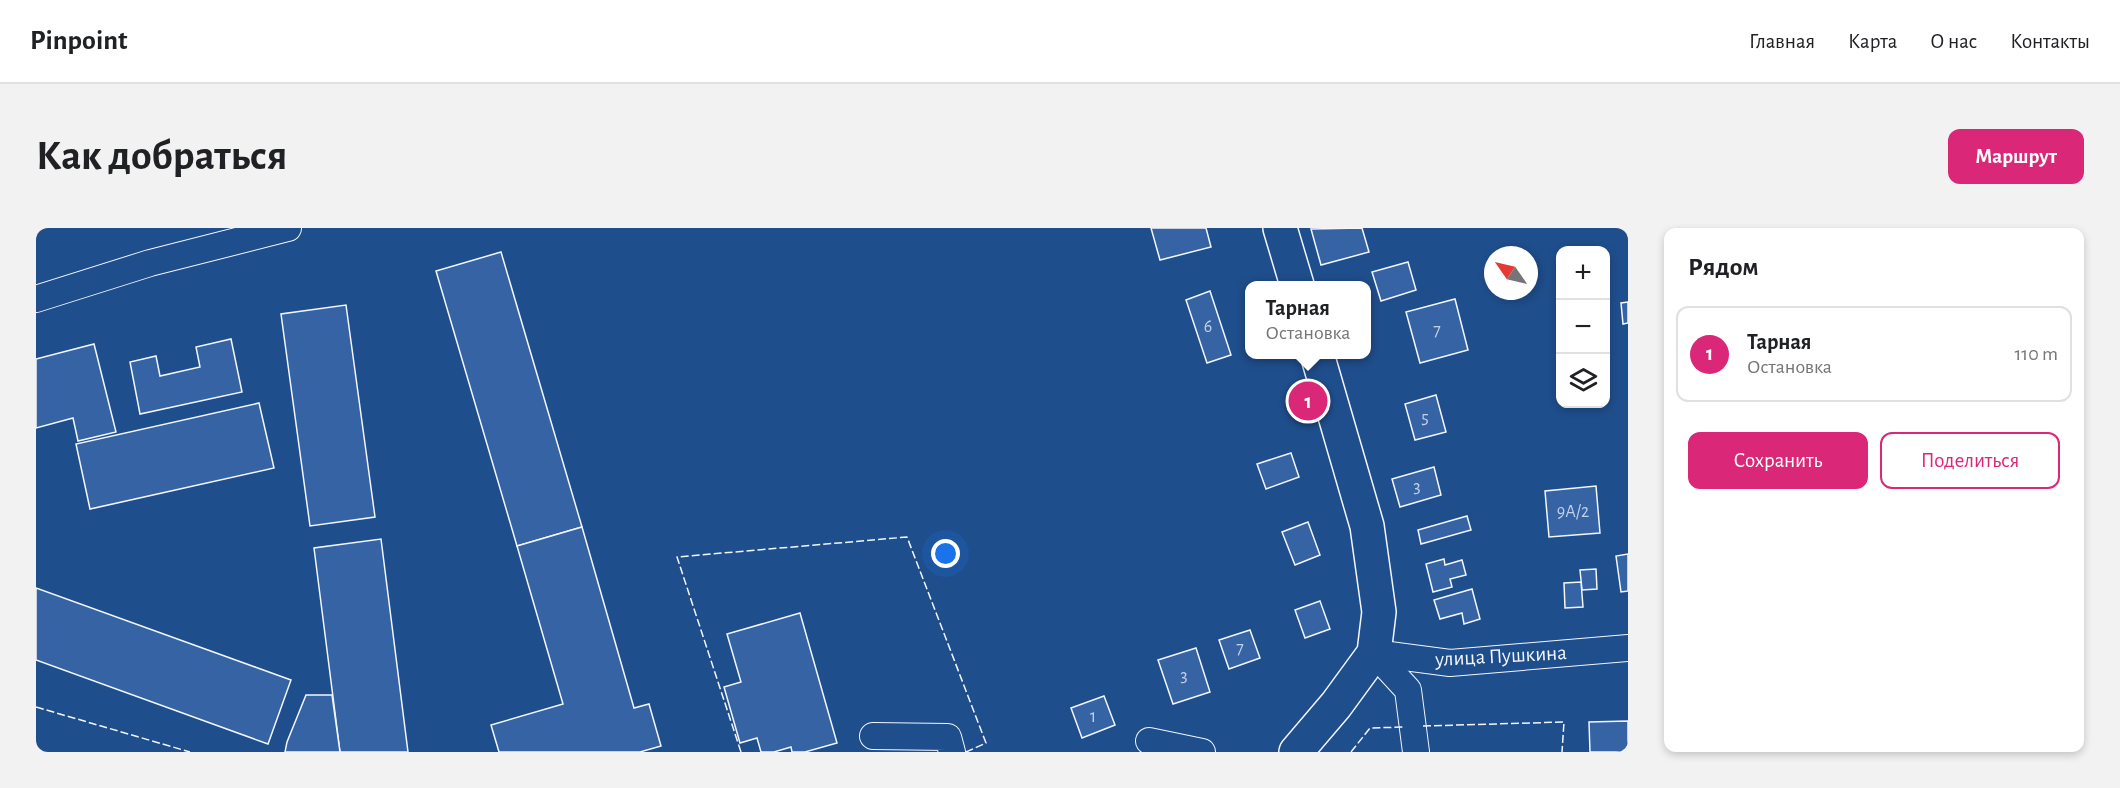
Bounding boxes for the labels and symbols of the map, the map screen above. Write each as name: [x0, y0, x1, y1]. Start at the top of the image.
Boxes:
north arrow: [1484, 246, 1538, 300]
house number: 6: [1204, 318, 1212, 336]
house number: 7: [1433, 322, 1441, 340]
pin: 1: [1288, 378, 1328, 423]
house number: 5: [1421, 409, 1429, 427]
house number: 3: [1413, 478, 1421, 496]
house number: 9А/2: [1557, 503, 1589, 521]
your location: [931, 539, 960, 568]
house number: 7: [1236, 640, 1244, 658]
street label: улица Пушкина: [1434, 642, 1568, 670]
house number: 3: [1180, 667, 1188, 685]
house number: 1: [1090, 708, 1096, 726]

